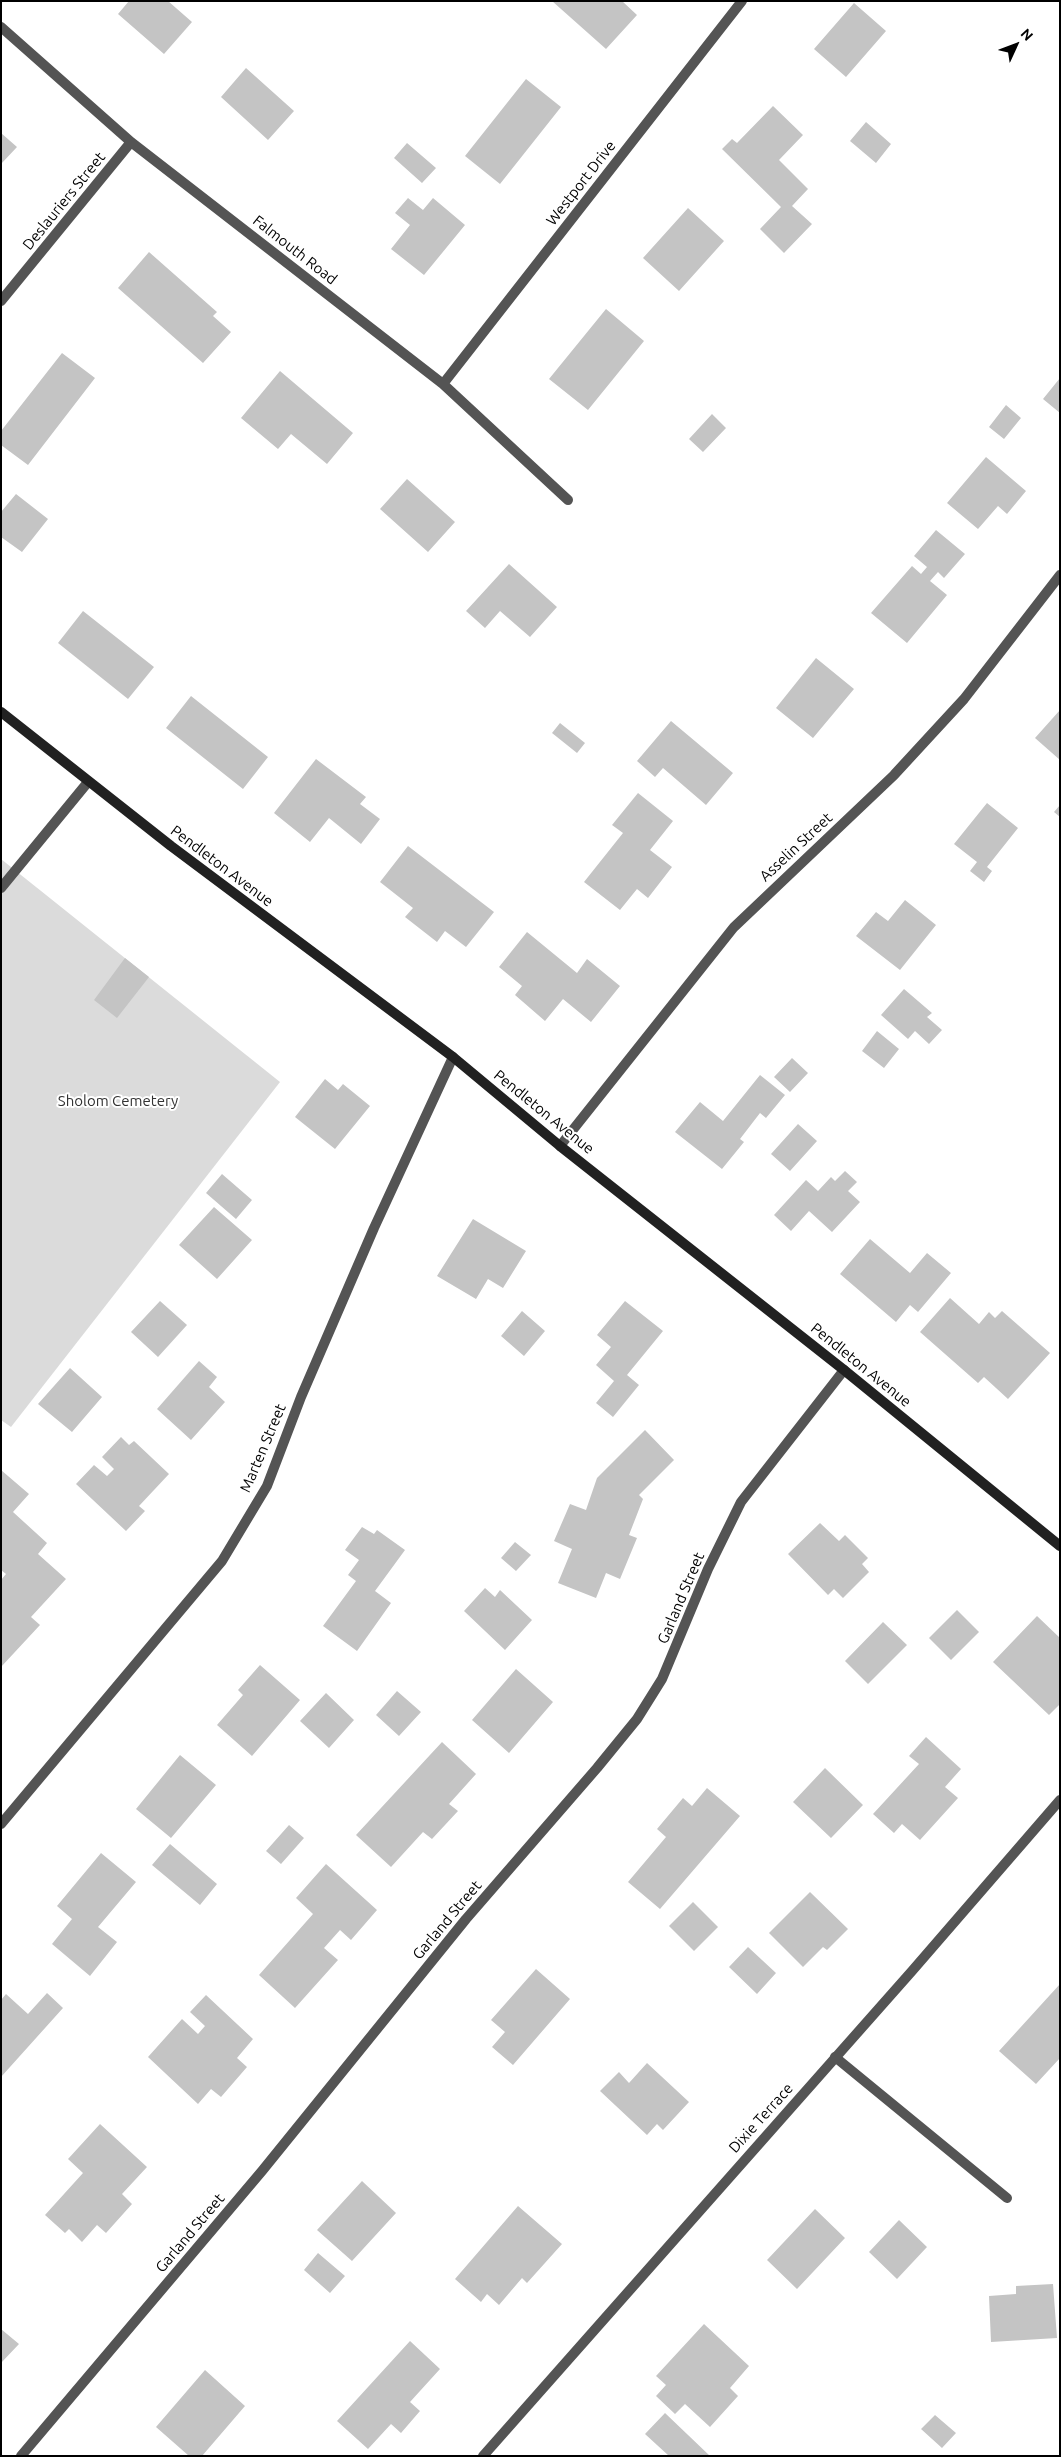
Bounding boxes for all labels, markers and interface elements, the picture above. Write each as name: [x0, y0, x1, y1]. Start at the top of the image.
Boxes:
north arrow: [991, 20, 1041, 70]
text: N: [1018, 25, 1036, 44]
street label: Westport Drive: [542, 137, 620, 229]
street label: Deslauriers Street: [19, 148, 109, 254]
street label: Falmouth Road: [249, 212, 341, 288]
street label: Asselin Street: [756, 809, 836, 885]
street label: Pendleton Avenue: [167, 822, 277, 910]
street label: Pendleton Avenue: [490, 1066, 598, 1158]
park label: Sholom Cemetery: [58, 1092, 178, 1110]
street label: Pendleton Avenue: [807, 1319, 915, 1411]
street label: Marten Street: [236, 1401, 290, 1495]
street label: Garland Street: [654, 1550, 708, 1646]
street label: Garland Street: [409, 1877, 485, 1963]
street label: Dixie Terrace: [725, 2080, 797, 2156]
street label: Garland Street: [152, 2190, 228, 2276]

